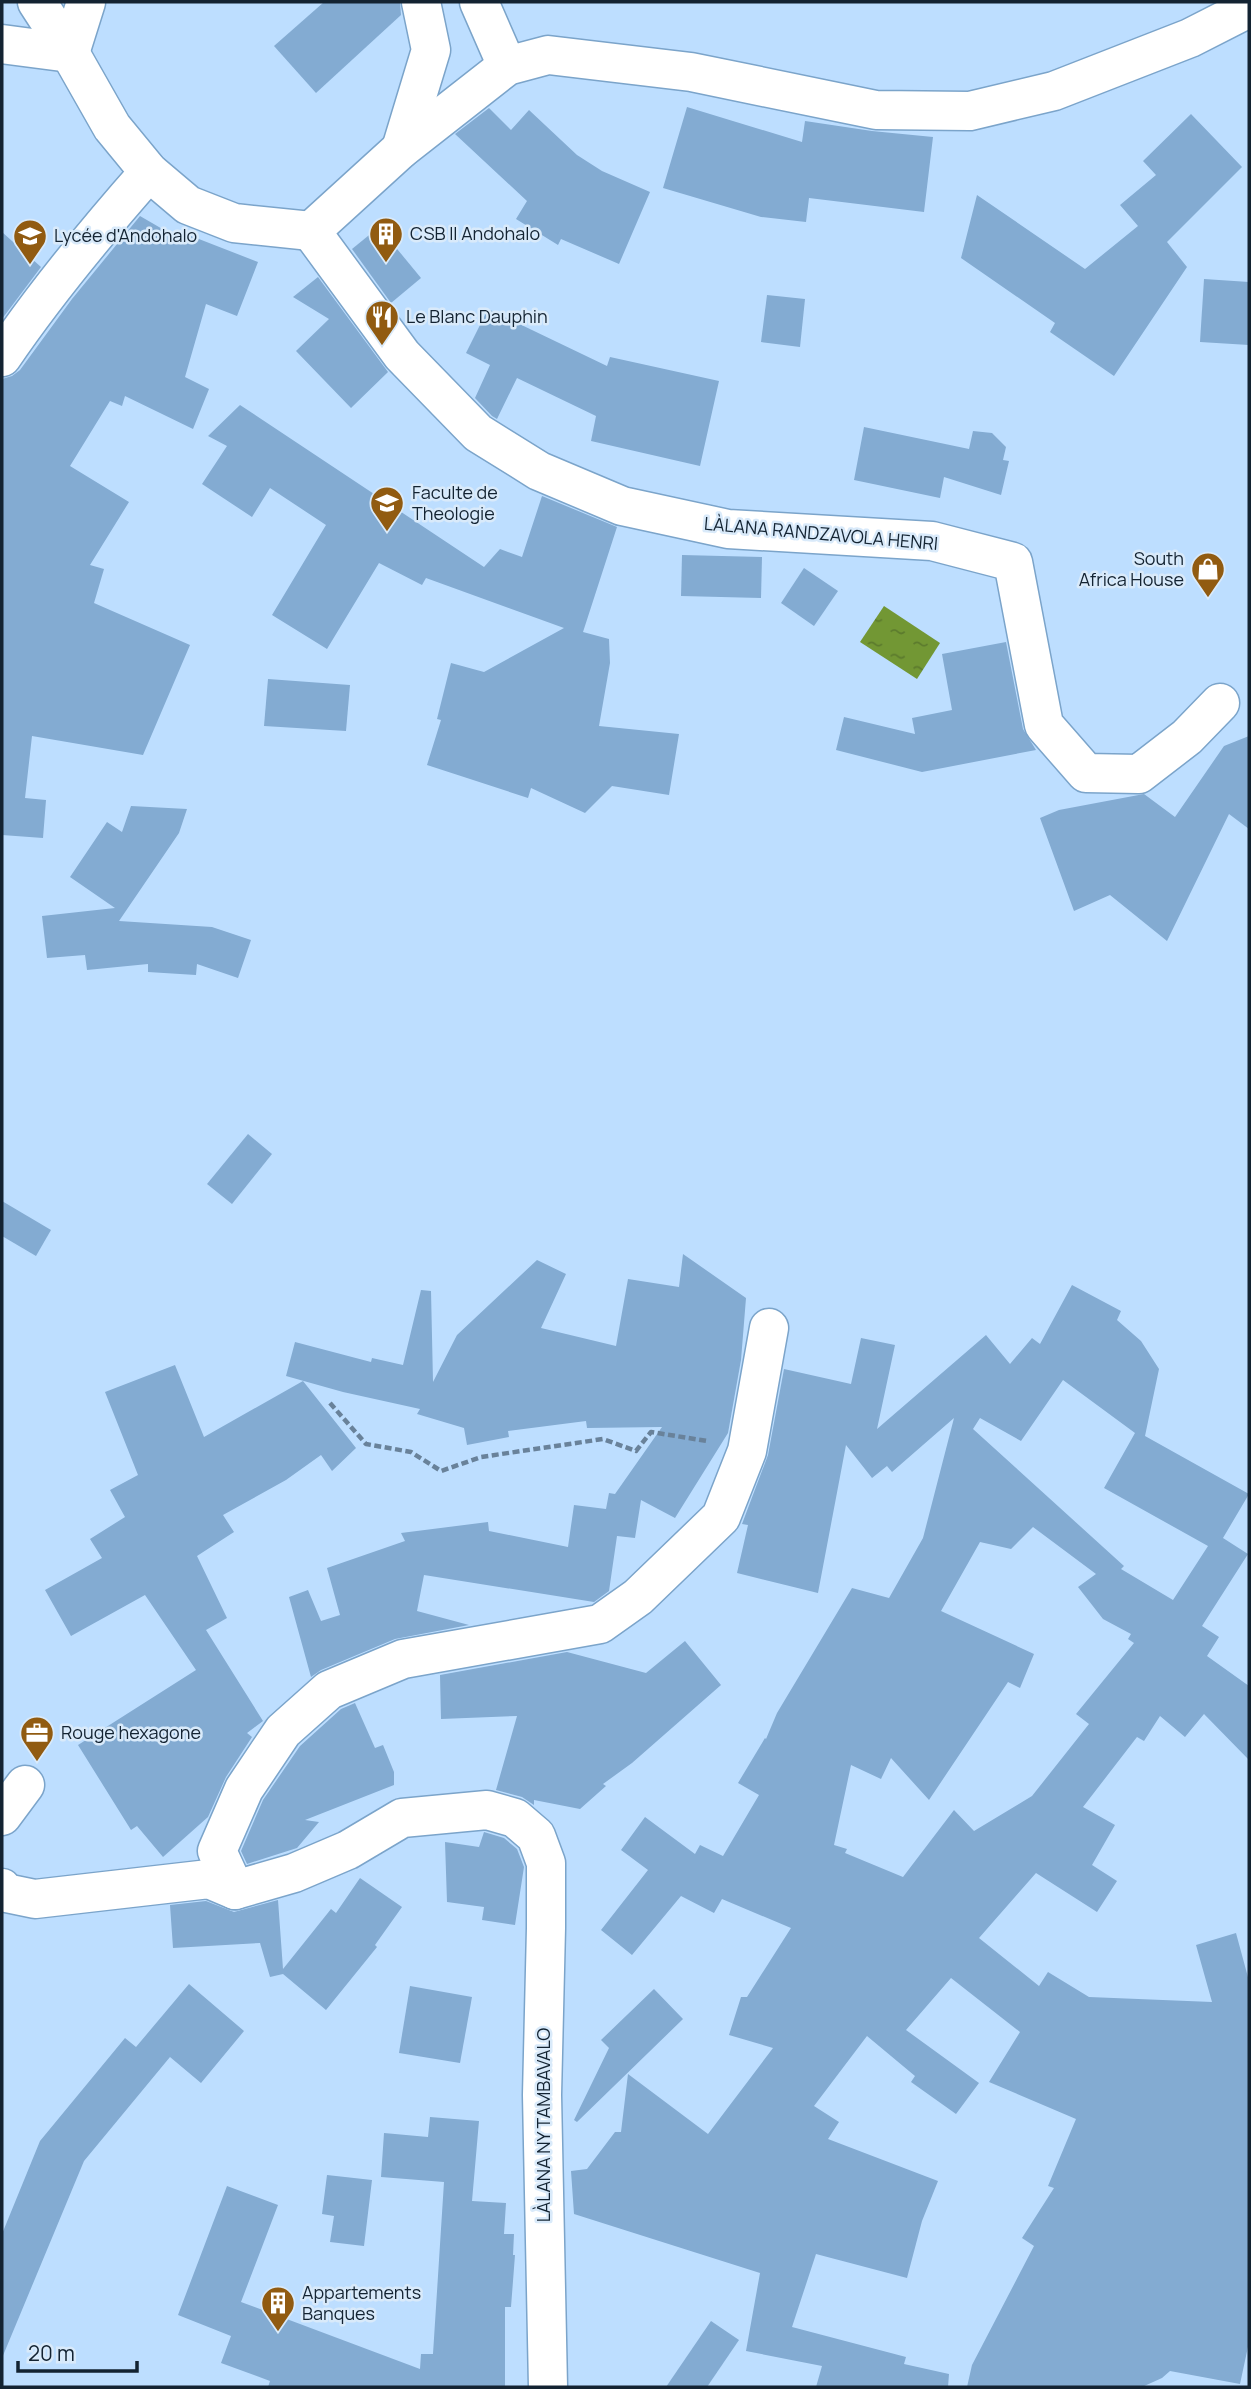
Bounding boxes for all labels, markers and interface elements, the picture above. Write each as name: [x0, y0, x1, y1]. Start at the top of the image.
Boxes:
building icon: CSB II Andohalo: [367, 215, 405, 264]
school or university icon: Lycée d'Andohalo: [11, 217, 49, 266]
place label: CSB II Andohalo: [410, 221, 540, 245]
place label: Lycée d'Andohalo: [54, 223, 197, 247]
restaurant icon: Le Blanc Dauphin: [363, 298, 401, 347]
place label: Le Blanc Dauphin: [406, 304, 548, 328]
place label: Faculte de Theologie: [412, 480, 498, 525]
school or university icon: Faculte de Theologie: [368, 484, 406, 533]
street label: LÀLANA RANDZAVOLA HENRI: [703, 511, 939, 555]
place label: South Africa House: [1079, 546, 1184, 591]
shop icon: South Africa House: [1189, 550, 1227, 599]
office icon: Rouge hexagone: [18, 1714, 56, 1763]
place label: Rouge hexagone: [61, 1720, 201, 1744]
street label: LÀLANA NY TAMBAVALO: [531, 2028, 555, 2222]
place label: Appartements Banques: [302, 2280, 421, 2325]
building icon: Appartements Banques: [259, 2284, 297, 2333]
scale bar: [18, 2330, 136, 2374]
text: 20 m: [28, 2339, 75, 2367]

